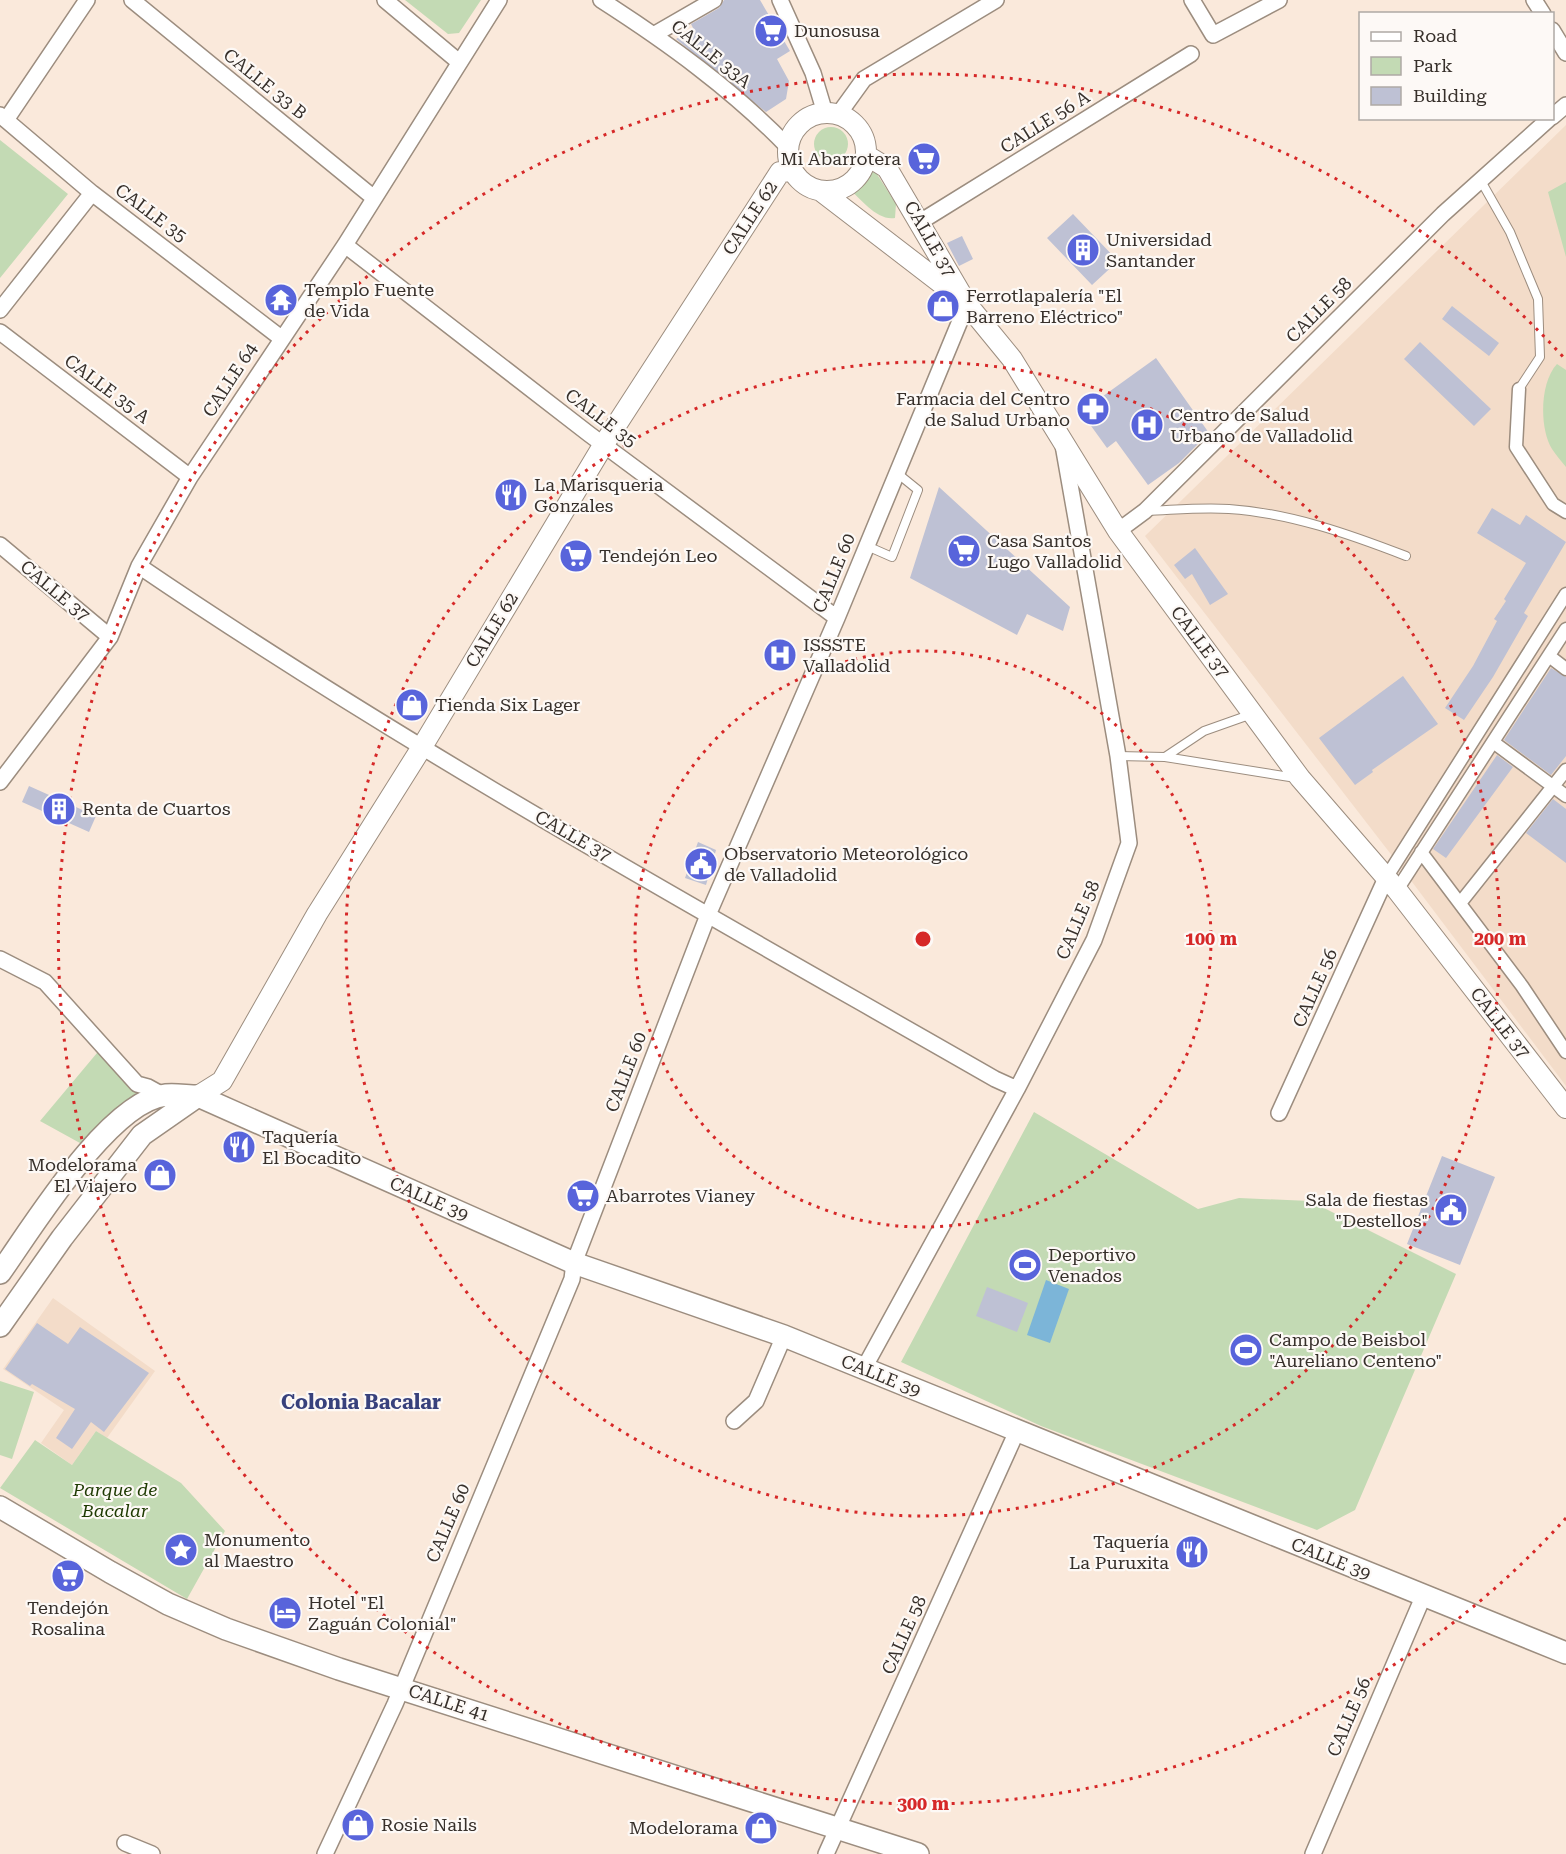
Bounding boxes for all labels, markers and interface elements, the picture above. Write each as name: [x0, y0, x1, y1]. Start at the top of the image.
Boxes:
legend: [1359, 12, 1554, 120]
supermarket icon: Dunosusa: [753, 13, 789, 49]
street label: CALLE 33A: [667, 15, 756, 92]
place label: Dunosusa: [794, 20, 880, 41]
text: Road: [1413, 25, 1458, 46]
street label: CALLE 33 B: [220, 44, 311, 123]
text: Park: [1413, 55, 1453, 76]
text: Building: [1413, 85, 1487, 106]
street label: CALLE 56 A: [996, 86, 1094, 157]
supermarket icon: Mi Abarrotera: [906, 141, 942, 177]
place label: Mi Abarrotera: [780, 148, 901, 169]
street label: CALLE 62: [718, 177, 781, 259]
street label: CALLE 35: [111, 179, 191, 246]
street label: CALLE 37: [900, 197, 961, 280]
place label: Universidad Santander: [1106, 229, 1212, 271]
building icon: Universidad Santander: [1065, 232, 1101, 268]
street label: CALLE 58: [1282, 273, 1356, 347]
place label: Templo Fuente de Vida: [304, 279, 434, 321]
temple icon: Templo Fuente de Vida: [263, 282, 299, 318]
place label: Ferrotlapalería "El Barreno Eléctrico": [966, 285, 1123, 327]
shop icon: Ferrotlapalería "El Barreno Eléctrico": [925, 288, 961, 324]
street label: CALLE 64: [198, 339, 261, 421]
street label: CALLE 35 A: [61, 350, 154, 428]
street label: CALLE 35: [561, 384, 641, 451]
place label: Farmacia del Centro de Salud Urbano: [896, 388, 1070, 430]
pharmacy icon: Farmacia del Centro de Salud Urbano: [1075, 391, 1111, 427]
place label: Centro de Salud Urbano de Valladolid: [1170, 404, 1354, 446]
hospital icon: Centro de Salud Urbano de Valladolid: [1129, 407, 1165, 443]
place label: La Marisqueria Gonzales: [534, 474, 664, 516]
restaurant icon: La Marisqueria Gonzales: [493, 477, 529, 513]
street label: CALLE 60: [808, 530, 859, 616]
place label: Casa Santos Lugo Valladolid: [987, 530, 1123, 572]
supermarket icon: Casa Santos Lugo Valladolid: [946, 533, 982, 569]
supermarket icon: Tendejón Leo: [558, 538, 594, 574]
place label: Tendejón Leo: [599, 545, 718, 566]
street label: CALLE 37: [16, 556, 94, 626]
street label: CALLE 62: [461, 588, 522, 671]
street label: CALLE 37: [1167, 602, 1234, 682]
place label: ISSSTE Valladolid: [803, 634, 891, 676]
hospital icon: ISSSTE Valladolid: [762, 637, 798, 673]
shop icon: Tienda Six Lager: [394, 687, 430, 723]
place label: Tienda Six Lager: [435, 694, 580, 715]
building icon: Renta de Cuartos: [41, 791, 77, 827]
place label: Renta de Cuartos: [82, 798, 230, 819]
street label: CALLE 37: [532, 805, 615, 866]
place label: Observatorio Meteorológico de Valladolid: [724, 843, 968, 885]
public building icon: Observatorio Meteorológico de Valladolid: [683, 846, 719, 882]
street label: CALLE 58: [1051, 877, 1104, 963]
text: 100 m: [1185, 928, 1238, 949]
text: 200 m: [1474, 928, 1527, 949]
centre of rings: [913, 929, 933, 949]
street label: CALLE 56: [1288, 945, 1341, 1030]
street label: CALLE 37: [1466, 983, 1535, 1062]
street label: CALLE 60: [601, 1029, 650, 1115]
place label: Taquería El Bocadito: [262, 1126, 361, 1168]
restaurant icon: Taquería El Bocadito: [221, 1129, 257, 1165]
place label: Modelorama El Viajero: [28, 1154, 137, 1196]
shop icon: Modelorama El Viajero: [142, 1157, 178, 1193]
street label: CALLE 39: [387, 1172, 472, 1225]
supermarket icon: Abarrotes Vianey: [565, 1178, 601, 1214]
place label: Abarrotes Vianey: [606, 1185, 756, 1206]
place label: Sala de fiestas "Destellos": [1306, 1189, 1428, 1231]
public building icon: Sala de fiestas "Destellos": [1433, 1192, 1469, 1228]
place label: Deportivo Venados: [1048, 1244, 1136, 1286]
sports icon: Deportivo Venados: [1007, 1247, 1043, 1283]
place label: Campo de Beisbol "Aureliano Centeno": [1269, 1329, 1442, 1371]
sports icon: Campo de Beisbol "Aureliano Centeno": [1228, 1332, 1264, 1368]
street label: CALLE 39: [838, 1350, 924, 1401]
district label: Colonia Bacalar: [281, 1390, 441, 1414]
park label: Parque de Bacalar: [72, 1479, 157, 1521]
street label: CALLE 60: [421, 1480, 474, 1566]
place label: Monumento al Maestro: [204, 1529, 310, 1571]
place label: Taquería La Puruxita: [1069, 1531, 1169, 1573]
place icon: Monumento al Maestro: [163, 1532, 199, 1568]
street label: CALLE 39: [1288, 1533, 1374, 1584]
restaurant icon: Taquería La Puruxita: [1174, 1534, 1210, 1570]
supermarket icon: Tendejón Rosalina: [50, 1558, 86, 1594]
place label: Hotel "El Zaguán Colonial": [308, 1592, 457, 1634]
street label: CALLE 58: [877, 1592, 930, 1677]
hotel icon: Hotel "El Zaguán Colonial": [267, 1595, 303, 1631]
place label: Tendejón Rosalina: [27, 1597, 109, 1639]
street label: CALLE 56: [1322, 1674, 1375, 1760]
street label: CALLE 41: [406, 1680, 492, 1725]
text: 300 m: [897, 1793, 950, 1814]
shop icon: Rosie Nails: [340, 1807, 376, 1843]
shop icon: Modelorama: [743, 1810, 779, 1846]
place label: Rosie Nails: [381, 1814, 477, 1835]
place label: Modelorama: [629, 1817, 738, 1838]

